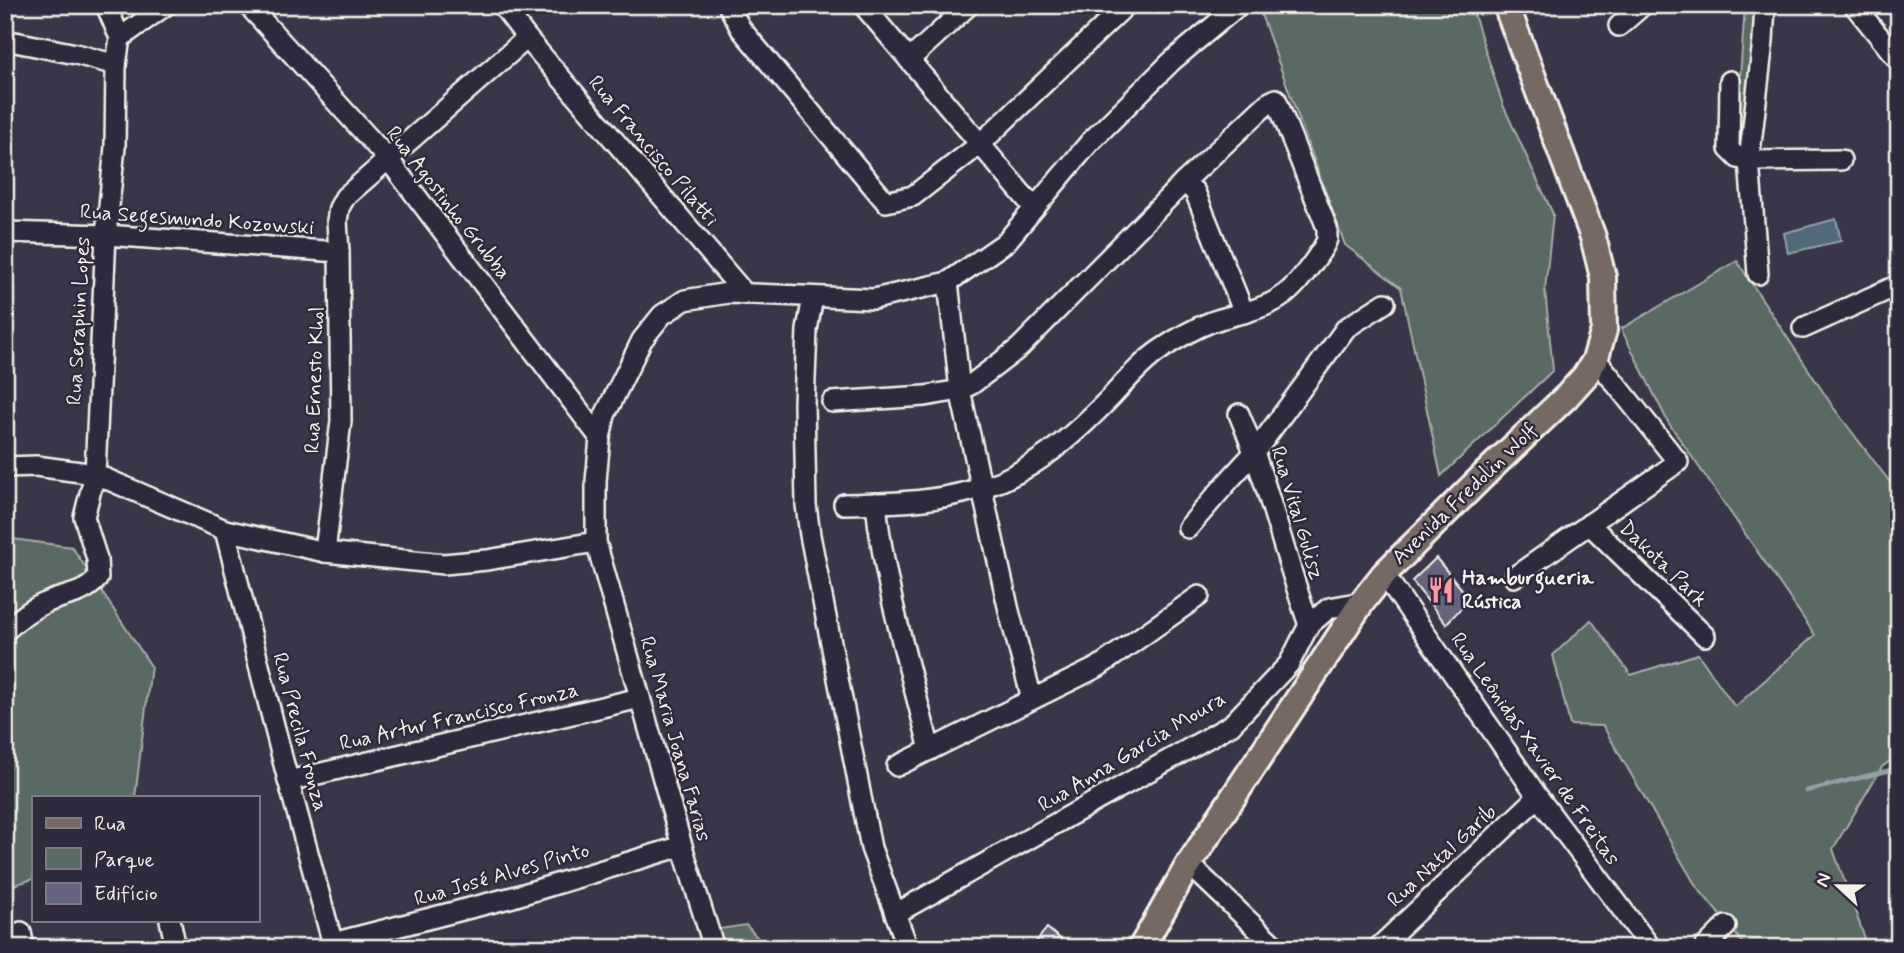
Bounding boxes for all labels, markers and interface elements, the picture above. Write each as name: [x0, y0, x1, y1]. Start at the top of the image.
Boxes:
street label: Rua Francisco Pilatti: [581, 70, 725, 233]
street label: Rua Agostinho Grubba: [379, 120, 517, 286]
street label: Rua Segesmundo Kozowski: [79, 198, 315, 244]
street label: Rua Seraphin Lopes: [61, 236, 97, 406]
street label: Rua Ernesto Khol: [298, 306, 332, 454]
street label: Avenida Fredolin Wolf: [1386, 417, 1544, 571]
street label: Rua Vital Gulisz: [1263, 443, 1331, 583]
street label: Dakota Park: [1613, 515, 1713, 613]
place label: Hamburgueria Rústica: [1462, 564, 1595, 616]
restaurant icon: Hamburgueria Rústica: [1426, 575, 1456, 605]
street label: Rua Leônidas Xavier de Freitas: [1444, 627, 1626, 871]
street label: Rua Maria Joana Farias: [632, 633, 718, 845]
street label: Rua Precila Fronza: [265, 650, 335, 814]
street label: Rua Artur Francisco Fronza: [337, 676, 581, 758]
street label: Rua Anna Garcia Moura: [1033, 685, 1231, 819]
legend: [32, 796, 259, 922]
street label: Rua Natal Garib: [1381, 798, 1503, 914]
text: Rua: [94, 810, 126, 838]
street label: Rua José Alves Pinto: [411, 837, 593, 913]
text: Parque: [94, 846, 155, 874]
north arrow: [1802, 852, 1872, 922]
text: N: [1810, 870, 1838, 891]
text: Edifício: [94, 880, 158, 908]

